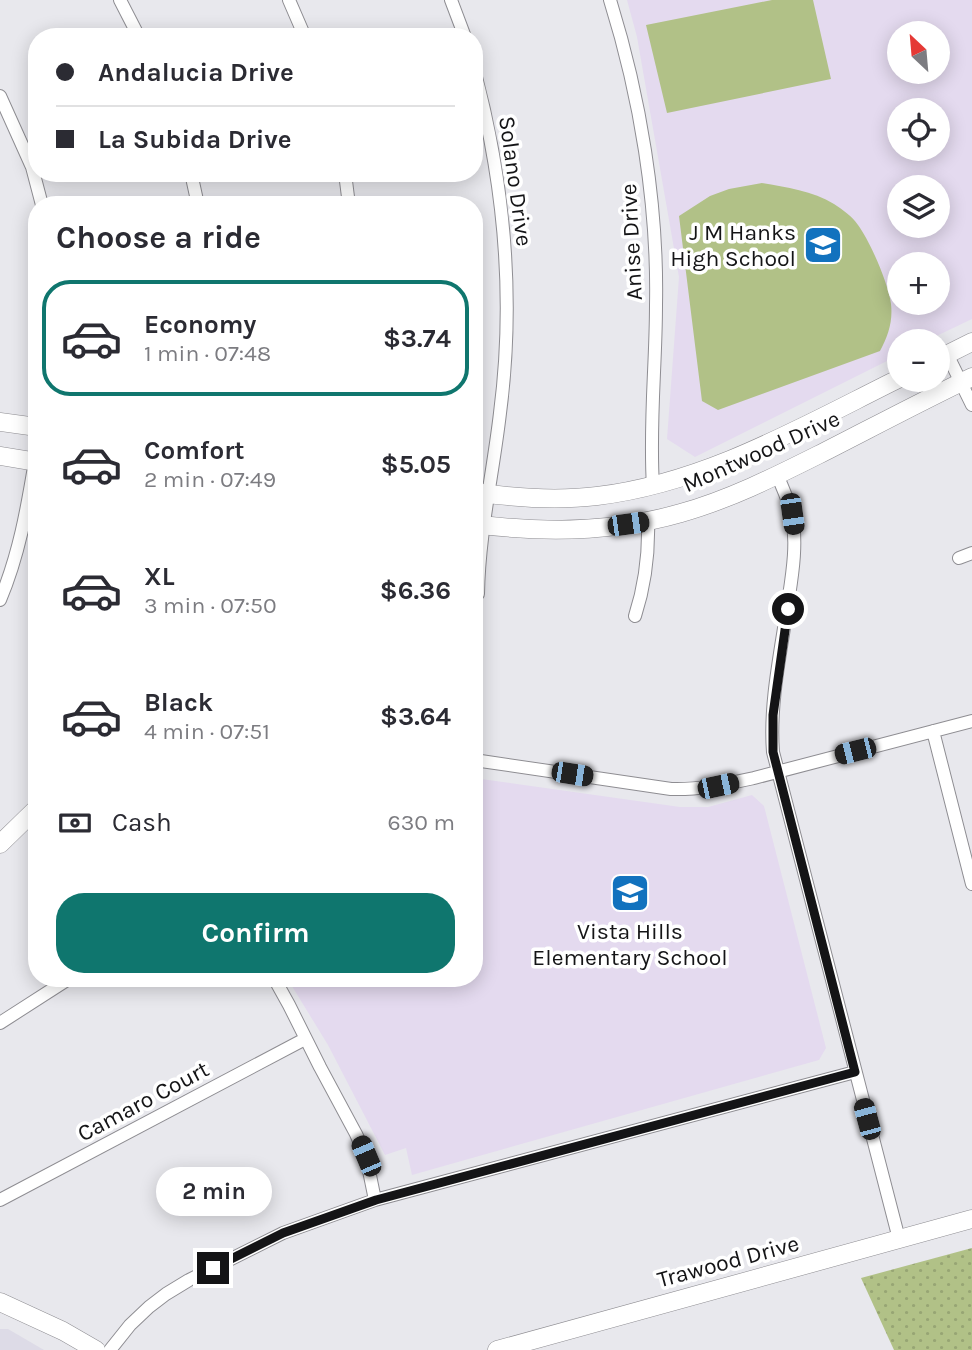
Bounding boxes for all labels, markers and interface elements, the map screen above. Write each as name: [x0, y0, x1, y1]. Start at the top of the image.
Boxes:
north arrow: [887, 21, 950, 84]
map controls: [887, 21, 950, 392]
text: Andalucia Drive: [98, 57, 294, 88]
button: locate: [887, 98, 950, 161]
street label: Solano Drive: [493, 114, 538, 248]
text: La Subida Drive: [98, 124, 292, 155]
button: layers: [887, 175, 950, 238]
street label: Anise Drive: [615, 183, 648, 301]
text: Choose a ride: [56, 219, 261, 256]
place label: J M Hanks High School: [670, 219, 796, 272]
school or university icon: J M Hanks High School: [802, 224, 844, 266]
button: +: [887, 252, 950, 315]
icon: car: [60, 307, 123, 370]
text: Economy: [144, 309, 256, 340]
text: $3.74: [383, 323, 451, 354]
button: −: [887, 329, 950, 392]
text: 1 min · 07:48: [144, 340, 271, 367]
street label: Montwood Drive: [678, 405, 844, 498]
icon: car: [60, 433, 123, 496]
text: Comfort: [144, 435, 245, 466]
text: $5.05: [381, 449, 451, 480]
text: 2 min · 07:49: [144, 466, 276, 493]
car: [779, 492, 806, 536]
car: [606, 511, 651, 537]
icon: car: [60, 559, 123, 622]
text: XL: [144, 561, 175, 592]
text: $6.36: [380, 575, 451, 606]
text: 3 min · 07:50: [144, 592, 277, 619]
route start: [772, 593, 804, 625]
icon: car: [60, 685, 123, 748]
text: Black: [144, 687, 213, 718]
text: $3.64: [380, 701, 451, 732]
text: 4 min · 07:51: [144, 718, 270, 745]
car: [833, 736, 878, 766]
car: [550, 760, 595, 788]
car: [696, 771, 741, 801]
icon: cash: [56, 804, 94, 842]
text: Cash: [112, 807, 172, 838]
text: 630 m: [388, 809, 455, 836]
school or university icon: Vista Hills Elementary School: [609, 872, 651, 914]
button: Confirm: [56, 893, 455, 973]
place label: Vista Hills Elementary School: [532, 918, 728, 971]
street label: Camaro Court: [73, 1055, 214, 1147]
car: [852, 1096, 883, 1142]
car: [349, 1133, 384, 1179]
callout: 2 min: [155, 1166, 271, 1216]
text: 2 min: [182, 1178, 246, 1205]
street label: Trawood Drive: [654, 1230, 802, 1293]
route end: [197, 1252, 229, 1284]

